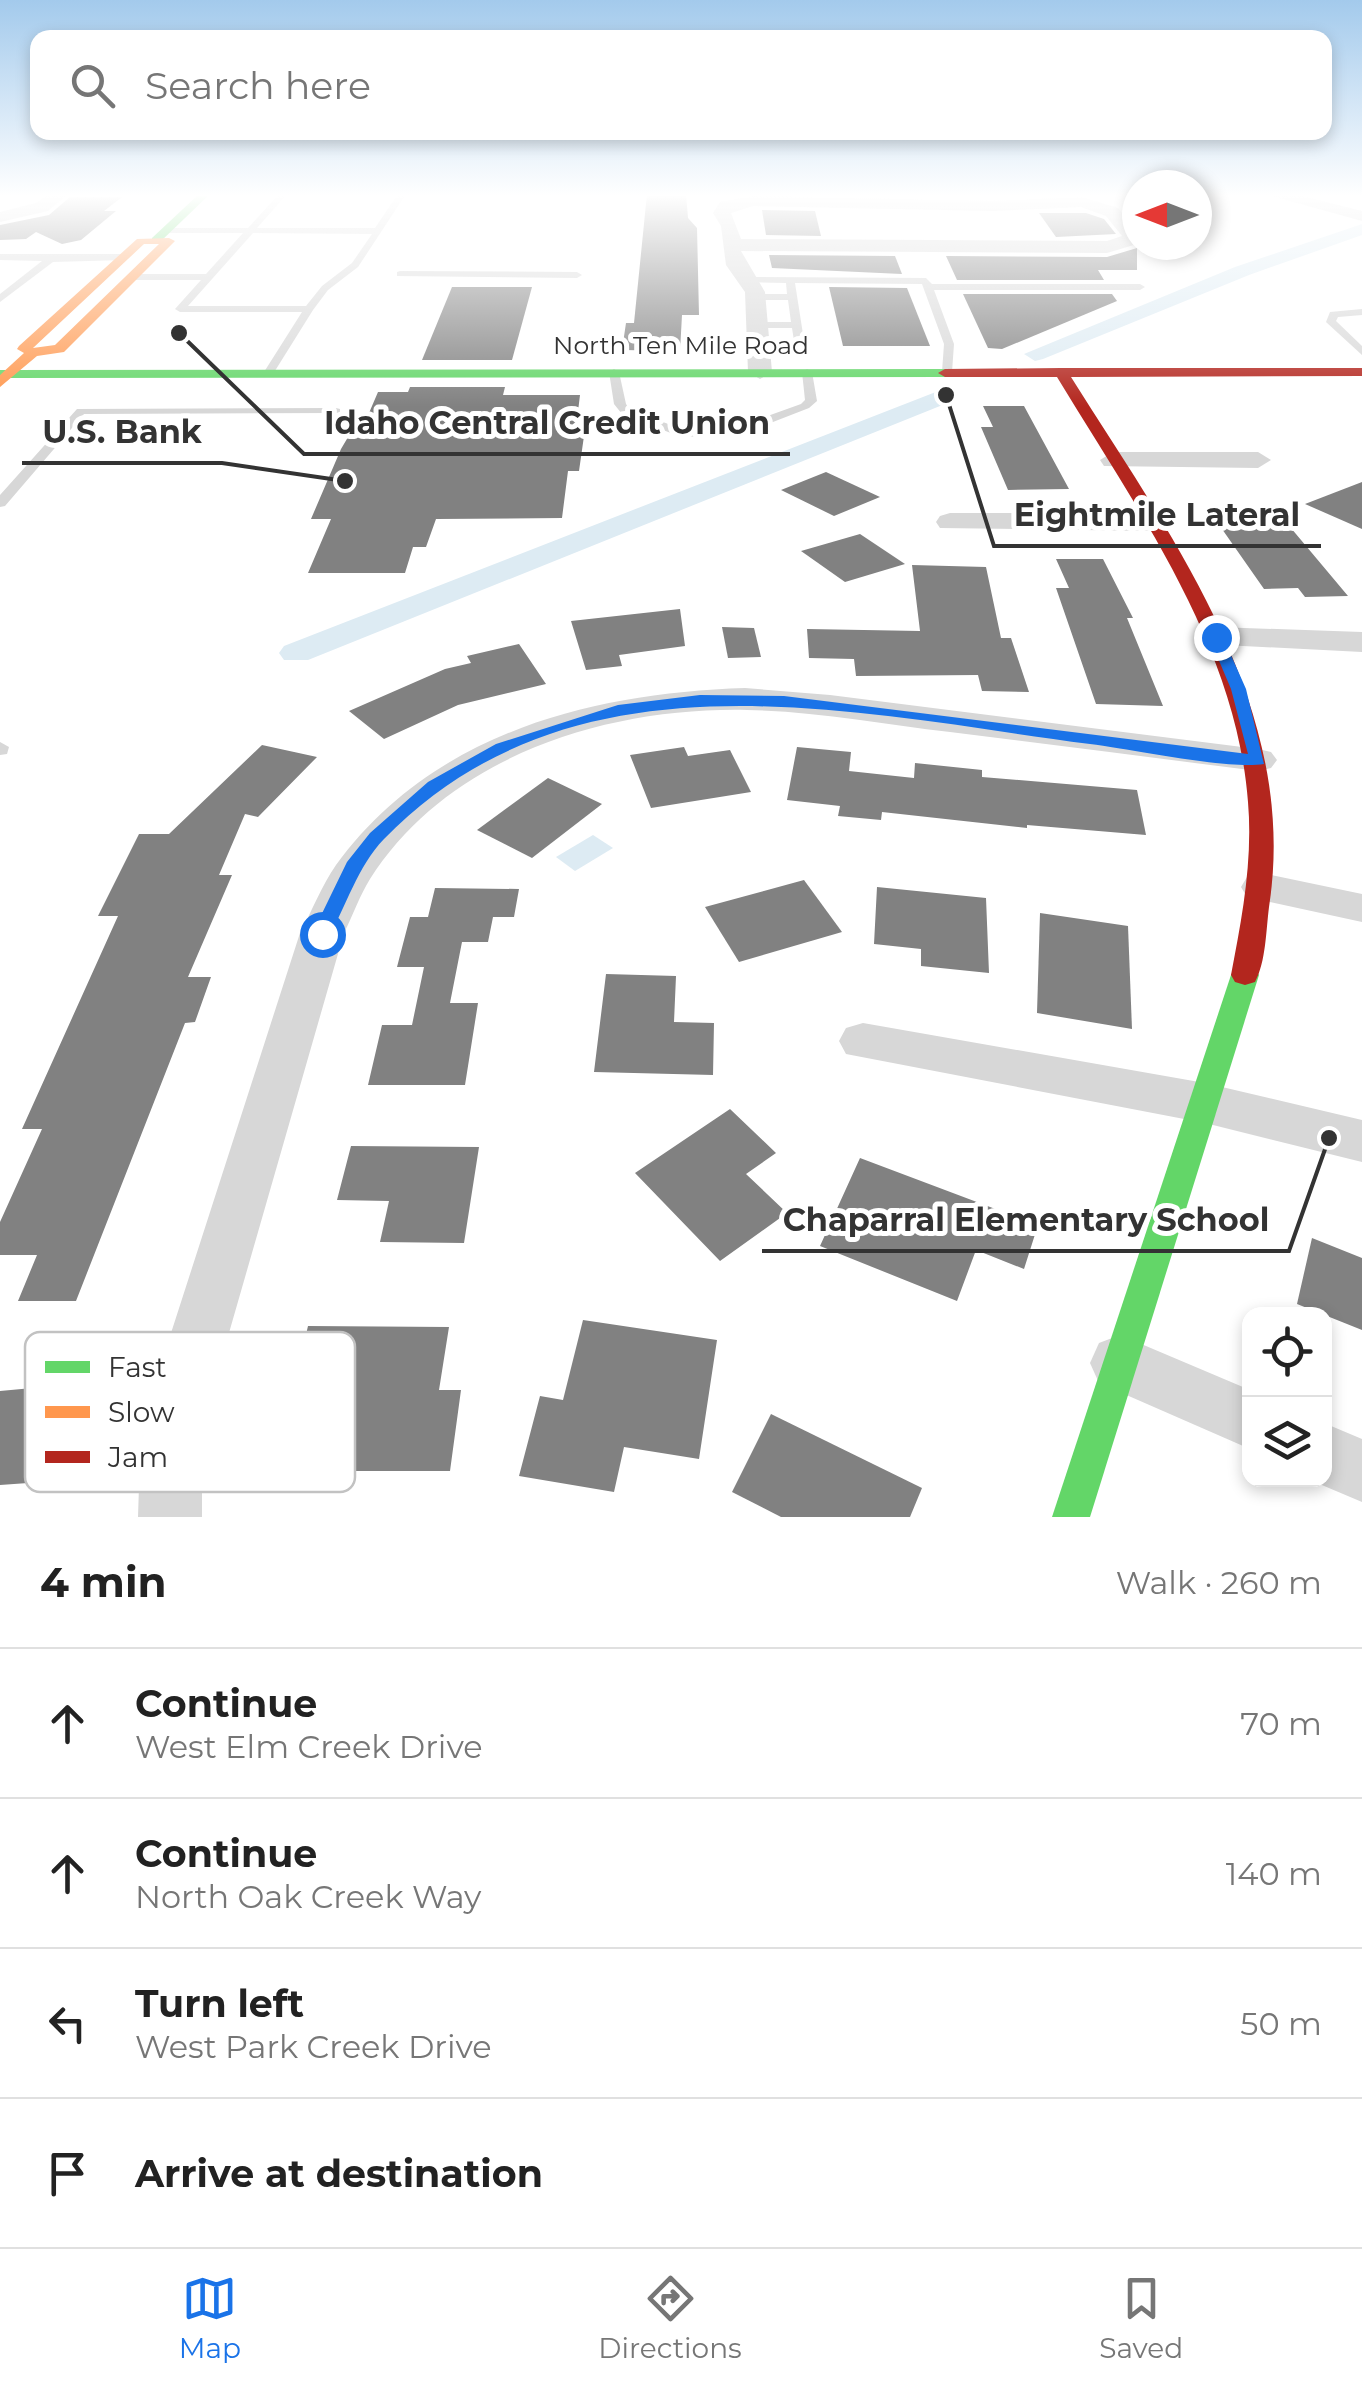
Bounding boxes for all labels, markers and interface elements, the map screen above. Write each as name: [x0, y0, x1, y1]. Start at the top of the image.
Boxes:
search box: [30, 30, 1332, 140]
icon: search: [65, 58, 120, 113]
text: Search here: [145, 62, 371, 109]
north arrow: [1122, 170, 1212, 260]
street label: North Ten Mile Road: [553, 330, 809, 360]
callout: Idaho Central Credit Union: [304, 392, 790, 454]
callout: U.S. Bank: [22, 401, 222, 463]
text: Idaho Central Credit Union: [324, 403, 770, 442]
text: U.S. Bank: [42, 412, 203, 451]
callout: Eightmile Lateral: [994, 484, 1321, 546]
text: Eightmile Lateral: [1014, 495, 1300, 534]
route end: [1194, 615, 1240, 661]
route start: [300, 912, 346, 958]
callout: Chaparral Elementary School: [762, 1189, 1289, 1251]
text: Chaparral Elementary School: [783, 1200, 1269, 1239]
map controls: [1242, 1307, 1332, 1487]
button: locate: [1242, 1307, 1332, 1397]
legend: [25, 1332, 355, 1492]
text: Fast: [108, 1350, 167, 1384]
text: Slow: [108, 1395, 175, 1429]
button: layers: [1242, 1397, 1332, 1487]
text: Jam: [107, 1440, 168, 1474]
text: 4 min: [40, 1556, 167, 1608]
text: Walk · 260 m: [1116, 1563, 1322, 1602]
text: Continue: [135, 1680, 317, 1727]
icon: ahead: [40, 1696, 95, 1751]
text: 70 m: [1240, 1704, 1322, 1743]
text: West Elm Creek Drive: [135, 1727, 483, 1766]
text: Continue: [135, 1830, 317, 1877]
icon: ahead: [40, 1846, 95, 1901]
text: 140 m: [1226, 1854, 1322, 1893]
text: North Oak Creek Way: [135, 1877, 481, 1916]
text: Turn left: [135, 1980, 304, 2027]
icon: left: [40, 1996, 95, 2051]
text: 50 m: [1240, 2004, 1322, 2043]
text: West Park Creek Drive: [135, 2027, 492, 2066]
icon: arrive: [40, 2146, 95, 2201]
text: Arrive at destination: [135, 2150, 543, 2197]
tab: Map: [179, 2271, 241, 2365]
tab: Directions: [598, 2271, 742, 2365]
tab: Saved: [1099, 2271, 1183, 2365]

